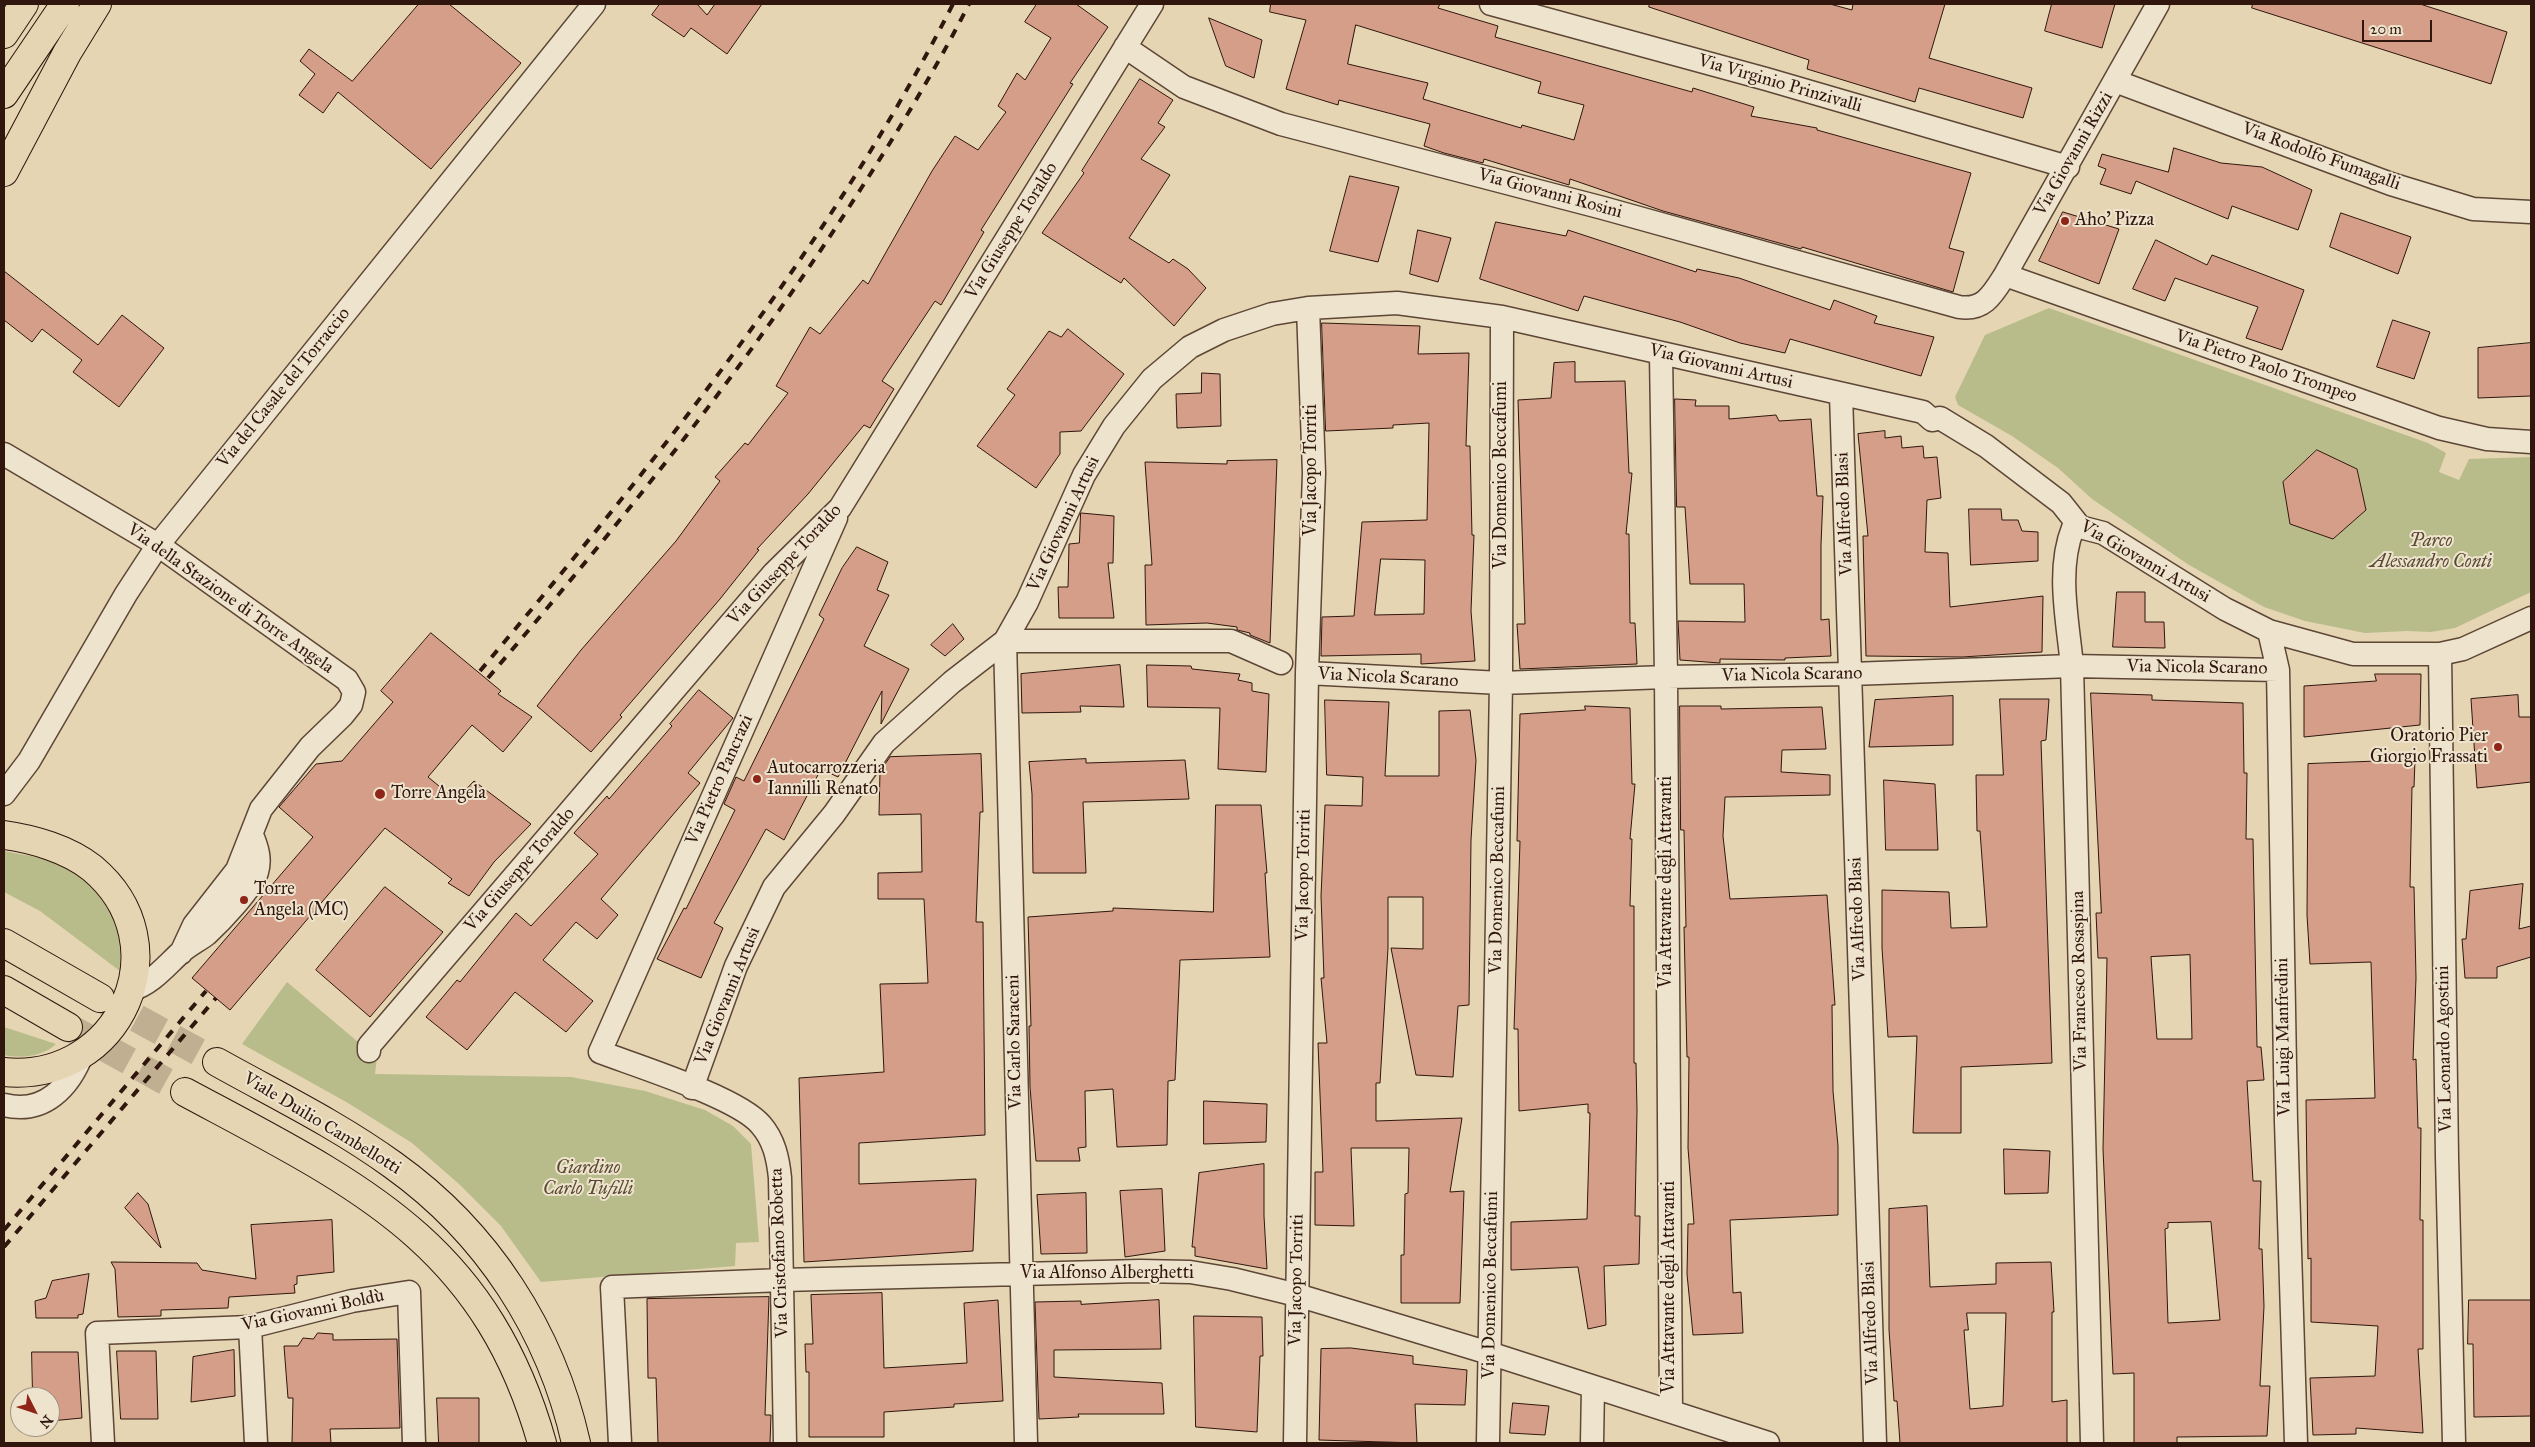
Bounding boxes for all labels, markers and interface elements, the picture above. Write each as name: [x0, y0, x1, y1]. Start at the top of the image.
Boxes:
scale bar: [2365, 10, 2435, 42]
text: 20 m: [2370, 20, 2402, 38]
street label: Via Virginio Prinzivalli: [1695, 50, 1865, 118]
street label: Via Giovanni Rizzi: [2030, 88, 2118, 220]
street label: Via Rodolfo Fumagalli: [2239, 118, 2403, 196]
street label: Via Giuseppe Toraldo: [961, 159, 1063, 303]
street label: Via Giovanni Rosini: [1476, 164, 1624, 224]
place label: Aho' Pizza: [2075, 210, 2154, 232]
marker: Aho' Pizza: [2059, 215, 2071, 227]
street label: Via del Casale del Torraccio: [213, 303, 355, 473]
street label: Via Pietro Paolo Trompeo: [2172, 326, 2360, 408]
street label: Via Giovanni Artusi: [1647, 340, 1795, 394]
street label: Via Domenico Beccafumi: [1491, 381, 1513, 569]
street label: Via Jacopo Torriti: [1301, 404, 1323, 536]
street label: Via Alfredo Blasi: [1832, 452, 1858, 576]
street label: Via Giovanni Artusi: [1023, 453, 1105, 595]
street label: Via Giuseppe Toraldo: [723, 500, 847, 630]
street label: Via Giovanni Artusi: [2076, 516, 2214, 608]
street label: Via della Stazione di Torre Angela: [123, 519, 337, 679]
park label: Parco Alessandro Conti: [2370, 531, 2492, 574]
street label: Via Nicola Scarano: [2126, 656, 2268, 680]
street label: Via Nicola Scarano: [1721, 663, 1863, 687]
street label: Via Nicola Scarano: [1317, 664, 1459, 692]
street label: Via Pietro Pancrazi: [682, 712, 758, 848]
place label: Oratorio Pier Giorgio Frassati: [2370, 726, 2488, 769]
marker: Oratorio Pier Giorgio Frassati: [2492, 741, 2504, 753]
place label: Autocarrozzeria Iannilli Renato: [767, 758, 885, 801]
marker: Autocarrozzeria Iannilli Renato: [751, 773, 763, 785]
street label: Via Attavante degli Attavanti: [1656, 776, 1678, 988]
place label: Torre Angela: [391, 783, 486, 805]
street label: Via Domenico Beccafumi: [1486, 786, 1510, 974]
marker: Torre Angela: [373, 787, 387, 801]
street label: Via Giuseppe Toraldo: [460, 804, 580, 936]
street label: Via Jacopo Torriti: [1292, 809, 1316, 941]
street label: Via Alfredo Blasi: [1845, 857, 1871, 981]
place label: Torre Angela (MC): [254, 879, 349, 922]
street label: Via Francesco Rosaspina: [2068, 891, 2092, 1071]
marker: Torre Angela (MC): [238, 894, 250, 906]
street label: Via Giovanni Artusi: [690, 924, 766, 1068]
street label: Via Luigi Manfredini: [2272, 957, 2296, 1117]
street label: Via Leonardo Agostini: [2433, 965, 2457, 1133]
street label: Via Carlo Saraceni: [1003, 974, 1027, 1110]
street label: Viale Duilio Cambellotti: [239, 1068, 405, 1180]
park label: Giardino Carlo Tufilli: [543, 1158, 633, 1200]
street label: Via Cristofano Robetta: [766, 1168, 794, 1338]
street label: Via Attavante degli Attavanti: [1659, 1181, 1681, 1393]
street label: Via Domenico Beccafumi: [1479, 1191, 1503, 1379]
street label: Via Jacopo Torriti: [1285, 1214, 1309, 1346]
street label: Via Alfredo Blasi: [1858, 1261, 1884, 1385]
street label: Via Alfonso Alberghetti: [1020, 1263, 1194, 1285]
street label: Via Giovanni Boldù: [240, 1285, 386, 1337]
north arrow: [10, 1387, 60, 1437]
text: N: [36, 1411, 56, 1432]

